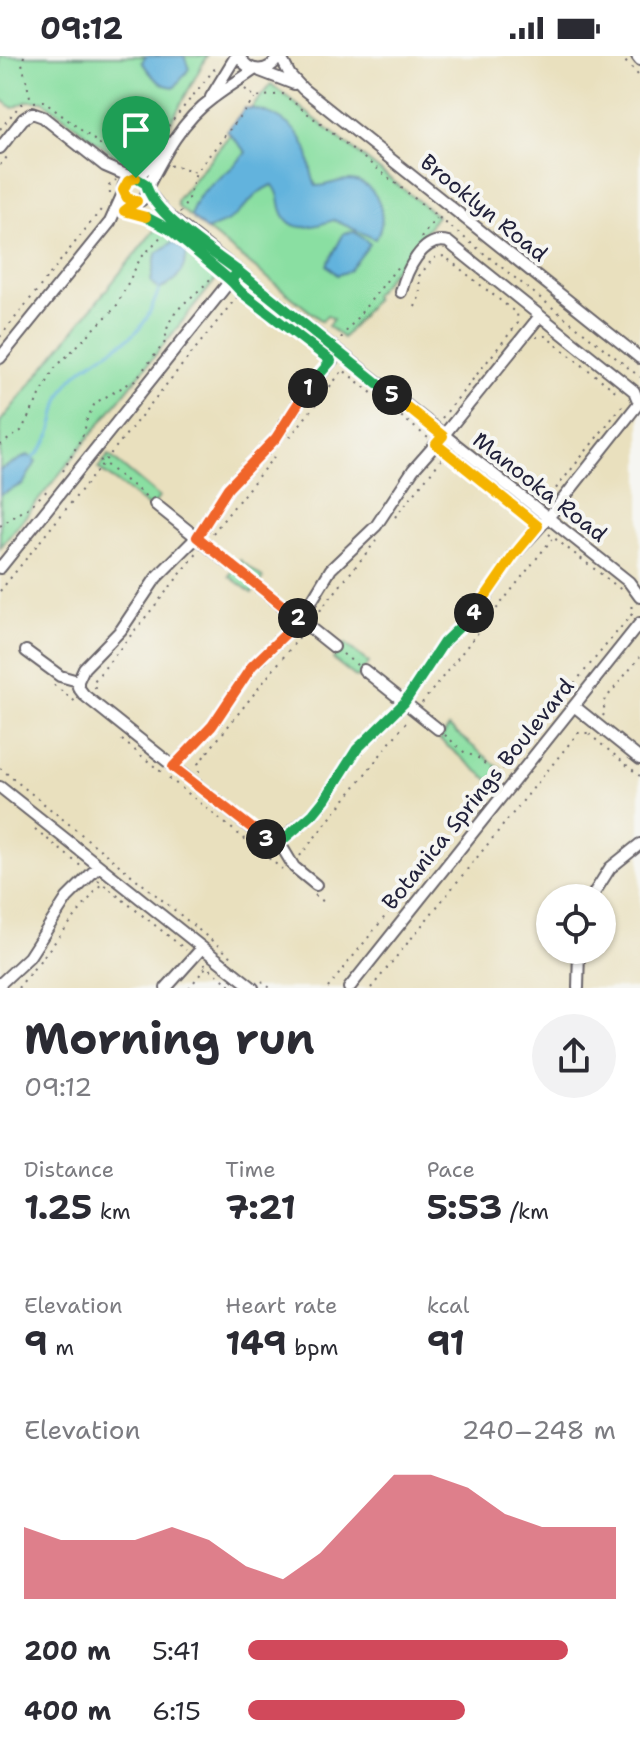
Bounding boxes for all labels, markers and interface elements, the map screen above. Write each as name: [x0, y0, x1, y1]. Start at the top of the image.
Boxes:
text: 09:12: [40, 8, 123, 49]
pin: [102, 96, 170, 178]
icon: arrive: [114, 108, 158, 152]
street label: Brooklyn Road: [414, 148, 554, 268]
pin: 1: [288, 368, 328, 408]
text: 1: [303, 373, 313, 402]
pin: 5: [372, 375, 412, 415]
text: 5: [385, 380, 399, 409]
street label: Manooka Road: [467, 425, 613, 549]
pin: 4: [454, 593, 494, 633]
pin: 2: [278, 598, 318, 638]
text: 4: [466, 598, 482, 627]
text: 2: [290, 603, 306, 632]
street label: Botanica Springs Boulevard: [375, 672, 581, 916]
pin: 3: [246, 819, 286, 859]
text: 3: [258, 824, 274, 853]
map controls: [536, 884, 616, 964]
button: locate: [536, 884, 616, 964]
text: Morning run: [24, 1009, 315, 1068]
button: share: [532, 1014, 616, 1098]
text: 09:12: [24, 1069, 92, 1104]
text: Distance: [24, 1155, 114, 1184]
text: Time: [225, 1155, 276, 1184]
text: Pace: [427, 1155, 475, 1184]
text: 1.25: [24, 1184, 92, 1230]
text: 7:21: [225, 1184, 296, 1230]
text: 5:53: [427, 1184, 502, 1230]
text: km: [92, 1197, 131, 1226]
text: /km: [502, 1197, 549, 1226]
text: Elevation: [24, 1291, 122, 1320]
text: Heart rate: [225, 1291, 337, 1320]
text: kcal: [427, 1291, 469, 1320]
text: 9: [24, 1320, 48, 1366]
text: 149: [225, 1320, 287, 1366]
text: 91: [427, 1320, 465, 1366]
text: m: [48, 1333, 74, 1362]
text: bpm: [287, 1333, 339, 1362]
text: Elevation: [24, 1412, 140, 1447]
text: 240–248 m: [462, 1412, 616, 1447]
text: 200 m: [24, 1633, 111, 1668]
text: 5:41: [152, 1633, 200, 1668]
text: 400 m: [24, 1693, 111, 1728]
text: 6:15: [152, 1693, 201, 1728]

